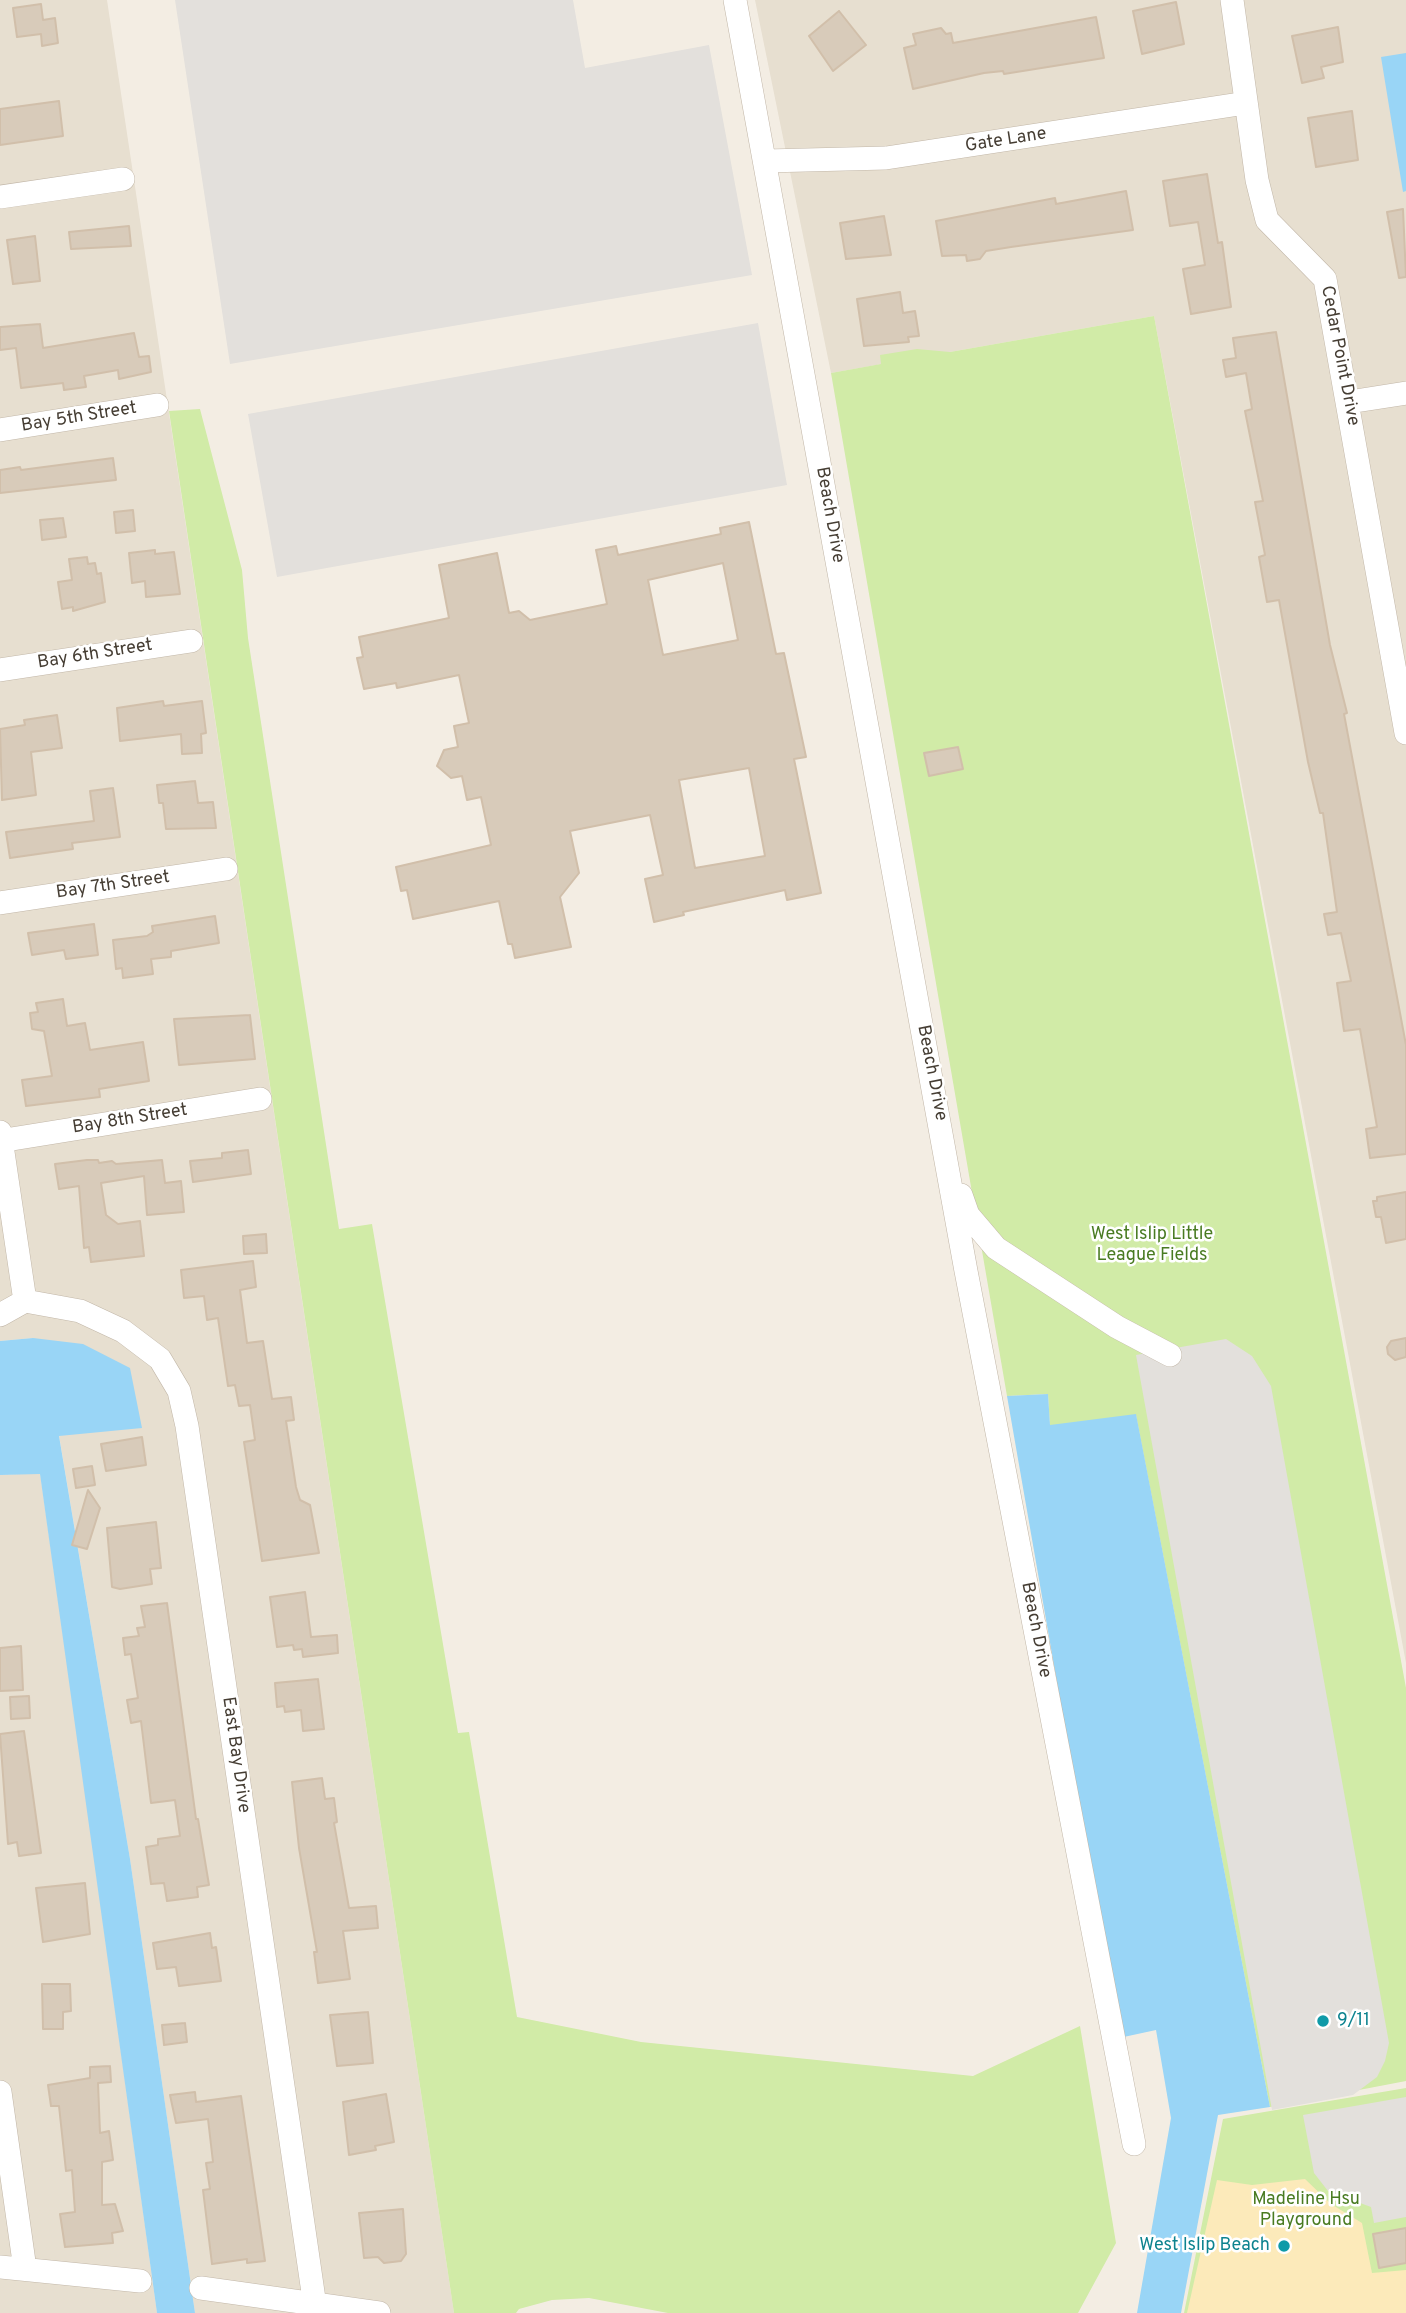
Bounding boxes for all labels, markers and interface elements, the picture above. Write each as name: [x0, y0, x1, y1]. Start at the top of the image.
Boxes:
street label: Gate Lane: [964, 124, 1048, 158]
street label: Cedar Point Drive: [1315, 284, 1363, 428]
street label: Bay 5th Street: [20, 398, 138, 438]
street label: Beach Drive: [810, 465, 848, 565]
street label: Bay 6th Street: [36, 635, 154, 675]
street label: Bay 7th Street: [55, 867, 171, 905]
street label: Beach Drive: [911, 1023, 951, 1123]
street label: Bay 8th Street: [71, 1100, 189, 1140]
park label: West Islip Little League Fields: [1091, 1224, 1213, 1266]
street label: Beach Drive: [1015, 1580, 1055, 1680]
street label: East Bay Drive: [216, 1695, 254, 1815]
place label: 9/11: [1337, 2010, 1370, 2032]
marker: 9/11: [1315, 2013, 1331, 2029]
park label: Madeline Hsu Playground: [1252, 2189, 1360, 2232]
place label: West Islip Beach: [1139, 2235, 1270, 2257]
marker: West Islip Beach: [1276, 2238, 1292, 2254]

